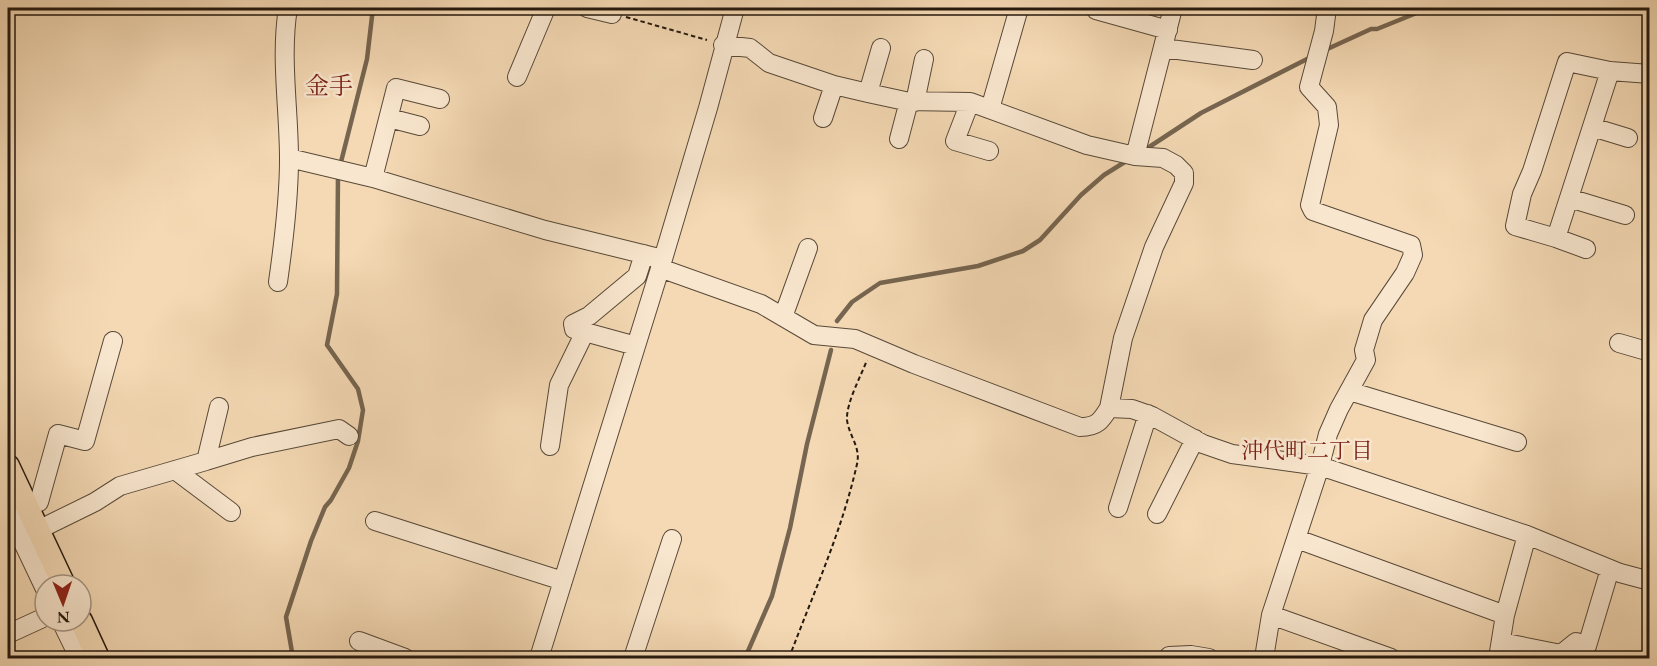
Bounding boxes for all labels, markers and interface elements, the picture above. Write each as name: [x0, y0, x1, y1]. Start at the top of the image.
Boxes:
district label: 金手: [305, 70, 353, 101]
district label: 沖代町二丁目: [1241, 436, 1373, 465]
north arrow: [33, 573, 93, 633]
text: N: [57, 607, 70, 628]

